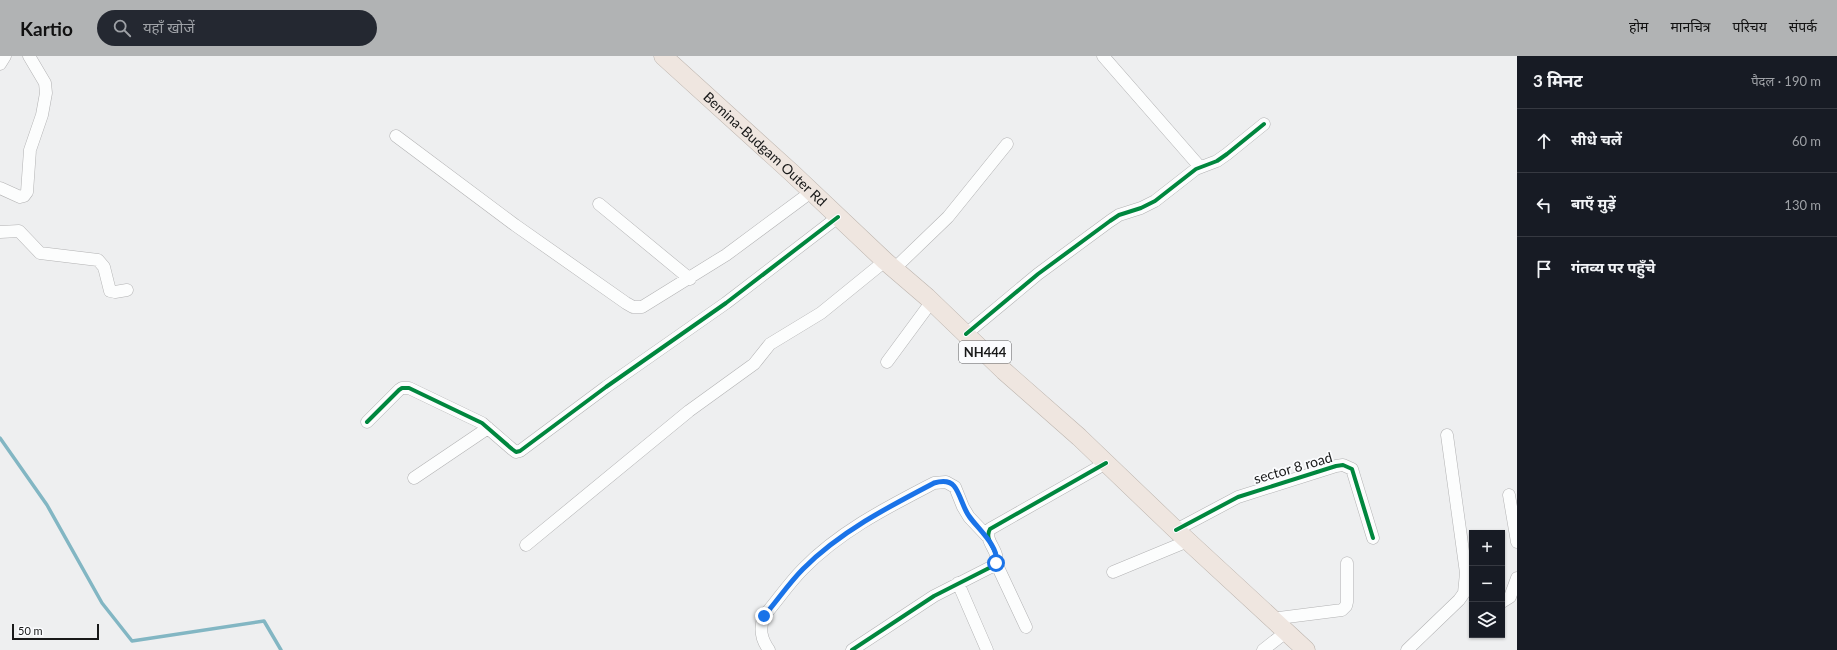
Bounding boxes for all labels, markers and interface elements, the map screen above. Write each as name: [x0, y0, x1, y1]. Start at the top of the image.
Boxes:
search box: [97, 10, 377, 46]
text: Kartio: [20, 17, 73, 40]
icon: search: [111, 17, 133, 39]
text: यहाँ खोजें: [143, 18, 195, 36]
text: होम: [1629, 18, 1648, 35]
text: मानचित्र: [1670, 18, 1711, 35]
text: परिचय: [1733, 18, 1767, 35]
text: संपर्क: [1789, 18, 1817, 35]
text: 3 मिनट: [1533, 70, 1583, 91]
text: पैदल · 190 m: [1751, 73, 1821, 89]
street label: Bemina-Budgam Outer Rd: [700, 88, 830, 209]
icon: ahead: [1533, 130, 1555, 152]
text: सीधे चलें: [1571, 130, 1622, 148]
text: 60 m: [1792, 133, 1821, 149]
icon: left: [1533, 194, 1555, 216]
text: बाएँ मुड़ें: [1571, 194, 1616, 212]
text: 130 m: [1784, 197, 1821, 213]
icon: arrive: [1533, 258, 1555, 280]
text: गंतव्य पर पहुँचे: [1571, 258, 1655, 276]
road number: NH444: [959, 341, 1011, 363]
street label: sector 8 road: [1252, 448, 1334, 487]
map controls: [1469, 530, 1505, 638]
button: +: [1469, 530, 1505, 566]
route start: [987, 554, 1005, 572]
button: −: [1469, 566, 1505, 602]
button: layers: [1469, 602, 1505, 638]
route end: [755, 607, 773, 625]
scale bar: [12, 622, 99, 641]
text: 50 m: [18, 624, 43, 637]

